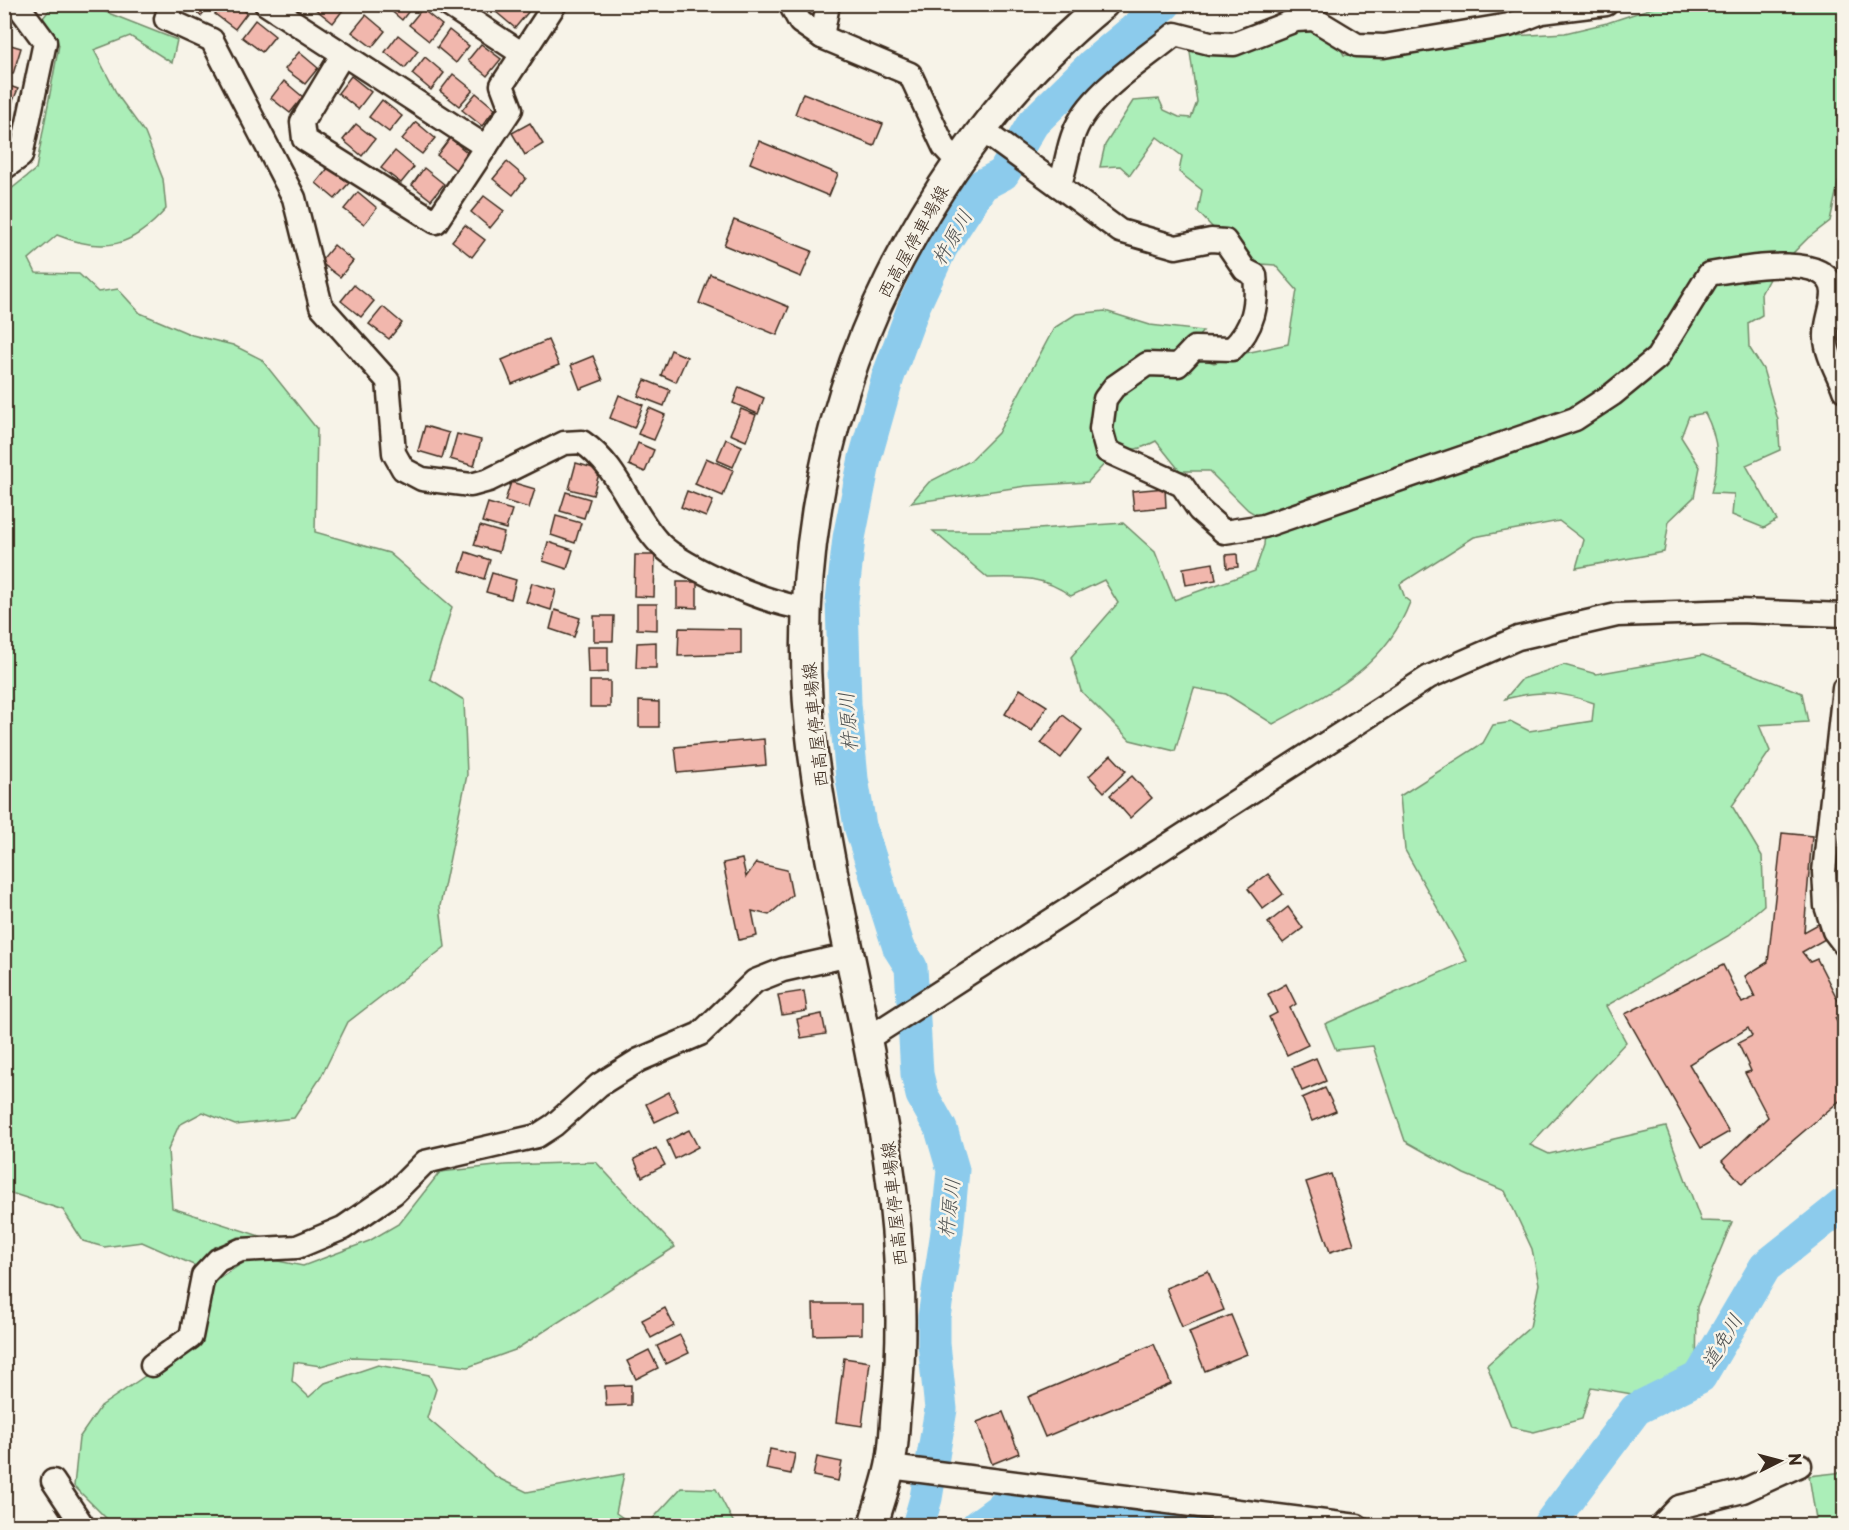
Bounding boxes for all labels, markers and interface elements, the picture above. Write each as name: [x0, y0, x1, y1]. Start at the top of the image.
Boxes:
street label: 西高屋停車場線: [870, 179, 954, 303]
water label: 杵原川: [923, 204, 979, 270]
street label: 西高屋停車場線: [794, 661, 834, 789]
water label: 杵原川: [830, 691, 864, 753]
street label: 西高屋停車場線: [873, 1140, 913, 1268]
water label: 杵原川: [929, 1176, 967, 1240]
water label: 道免川: [1693, 1308, 1749, 1374]
north arrow: [1750, 1431, 1810, 1491]
text: N: [1783, 1452, 1809, 1467]

